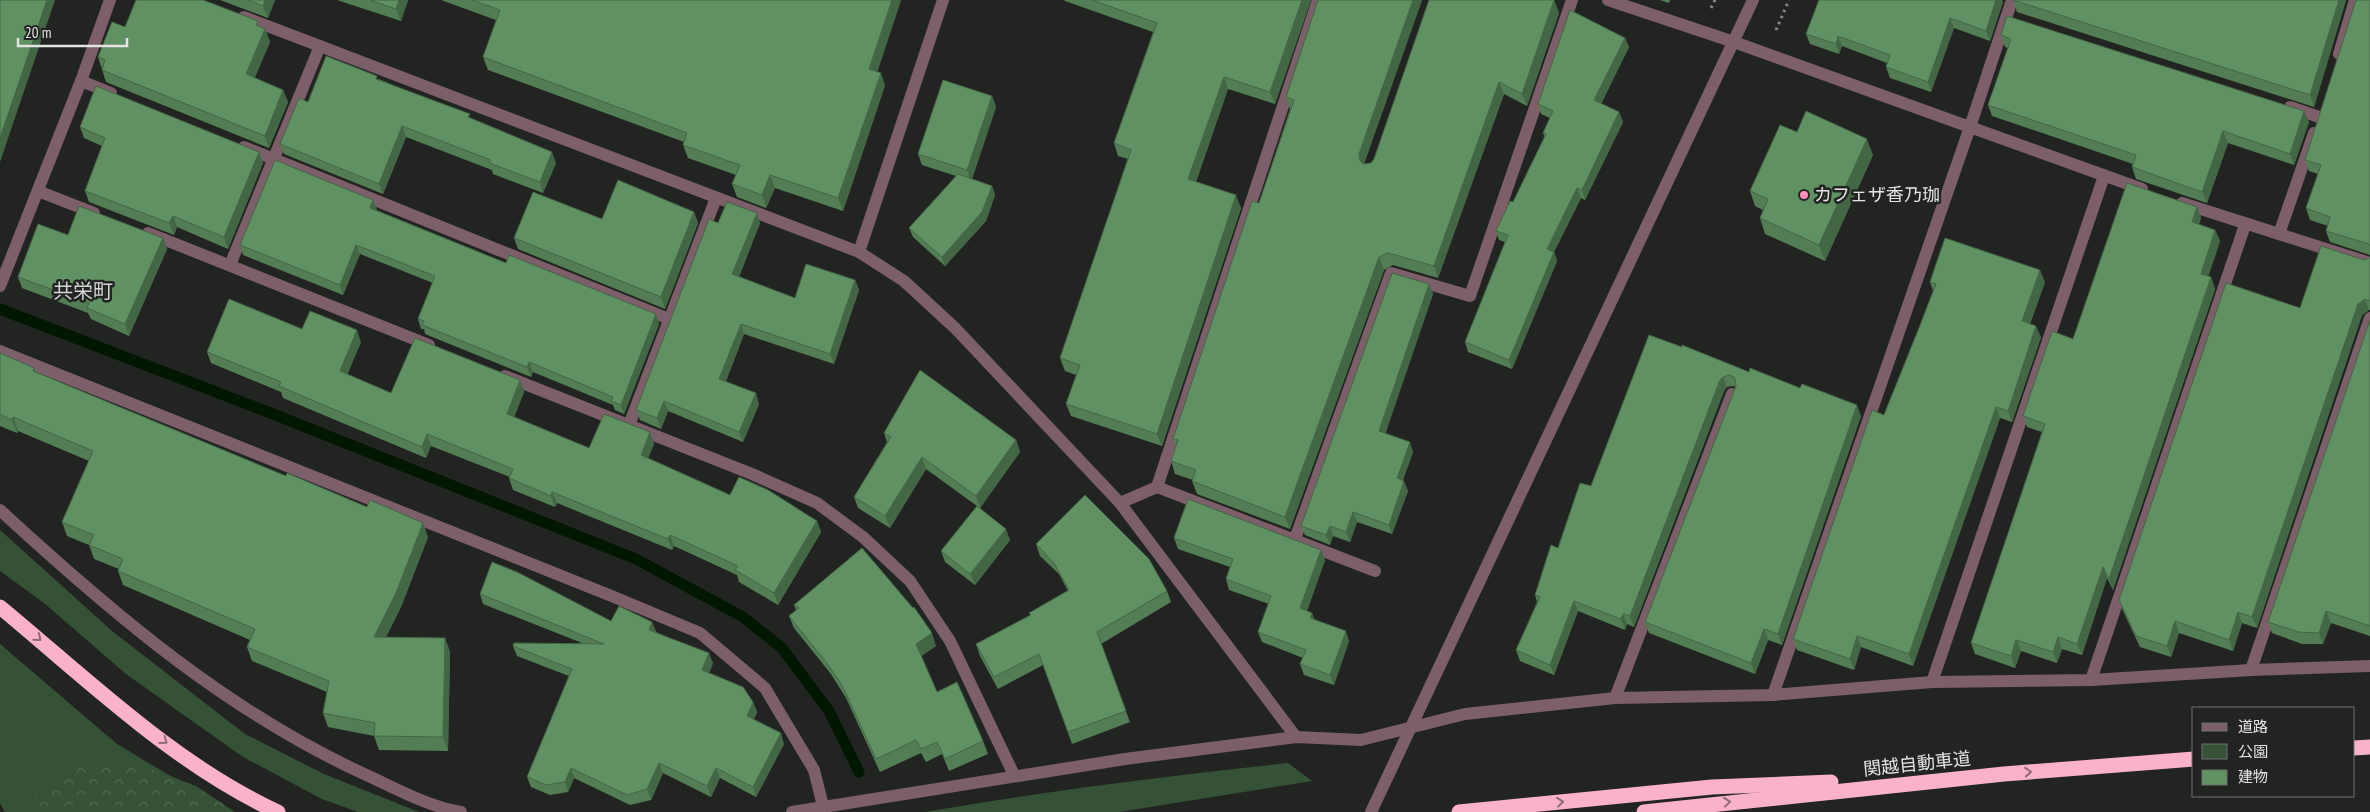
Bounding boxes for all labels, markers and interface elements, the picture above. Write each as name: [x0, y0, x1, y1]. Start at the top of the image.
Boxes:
scale bar: [18, 15, 126, 47]
text: 20 m: [25, 23, 51, 42]
place label: カフェザ香乃珈: [1814, 183, 1940, 206]
marker: カフェザ香乃珈: [1798, 189, 1810, 201]
district label: 共栄町: [53, 278, 113, 304]
one-way arrow: [32, 633, 41, 641]
legend: [2192, 707, 2355, 797]
text: 道路: [2238, 717, 2268, 736]
one-way arrow: [158, 735, 168, 744]
text: 公園: [2238, 742, 2268, 761]
street label: 関越自動車道: [1862, 746, 1972, 781]
one-way arrow: [2025, 767, 2033, 778]
text: 建物: [2238, 767, 2268, 786]
one-way arrow: [1556, 797, 1564, 808]
one-way arrow: [1724, 797, 1732, 808]

